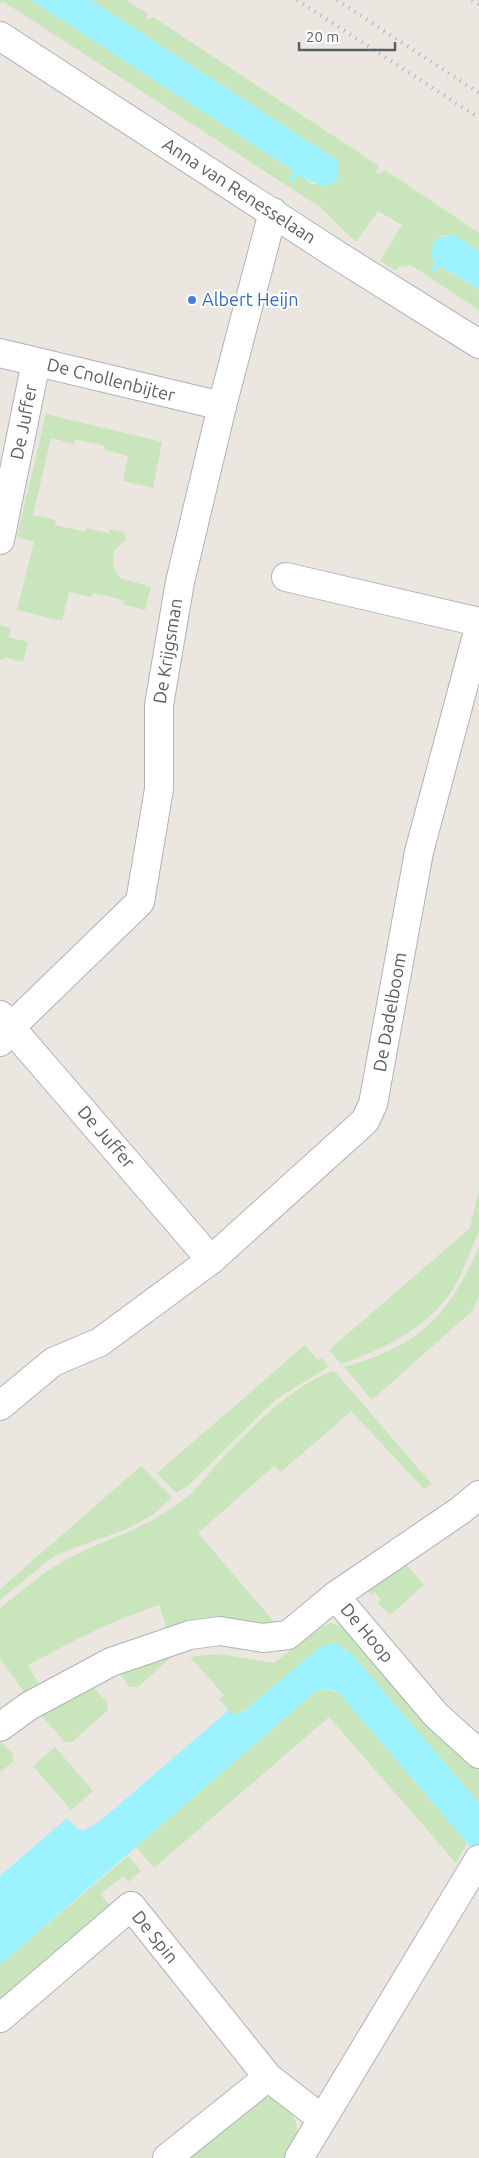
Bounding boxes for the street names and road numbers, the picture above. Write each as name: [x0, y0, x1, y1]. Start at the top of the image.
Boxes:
street label: Anna van Renesselaan: [159, 133, 320, 247]
street label: De Cnollenbijter: [45, 353, 178, 405]
street label: De Juffer: [6, 382, 40, 461]
street label: De Krijgsman: [149, 597, 185, 705]
street label: De Dadelboom: [369, 950, 409, 1073]
street label: De Juffer: [74, 1101, 139, 1172]
street label: De Hoop: [337, 1599, 398, 1666]
street label: De Spin: [129, 1906, 183, 1967]

